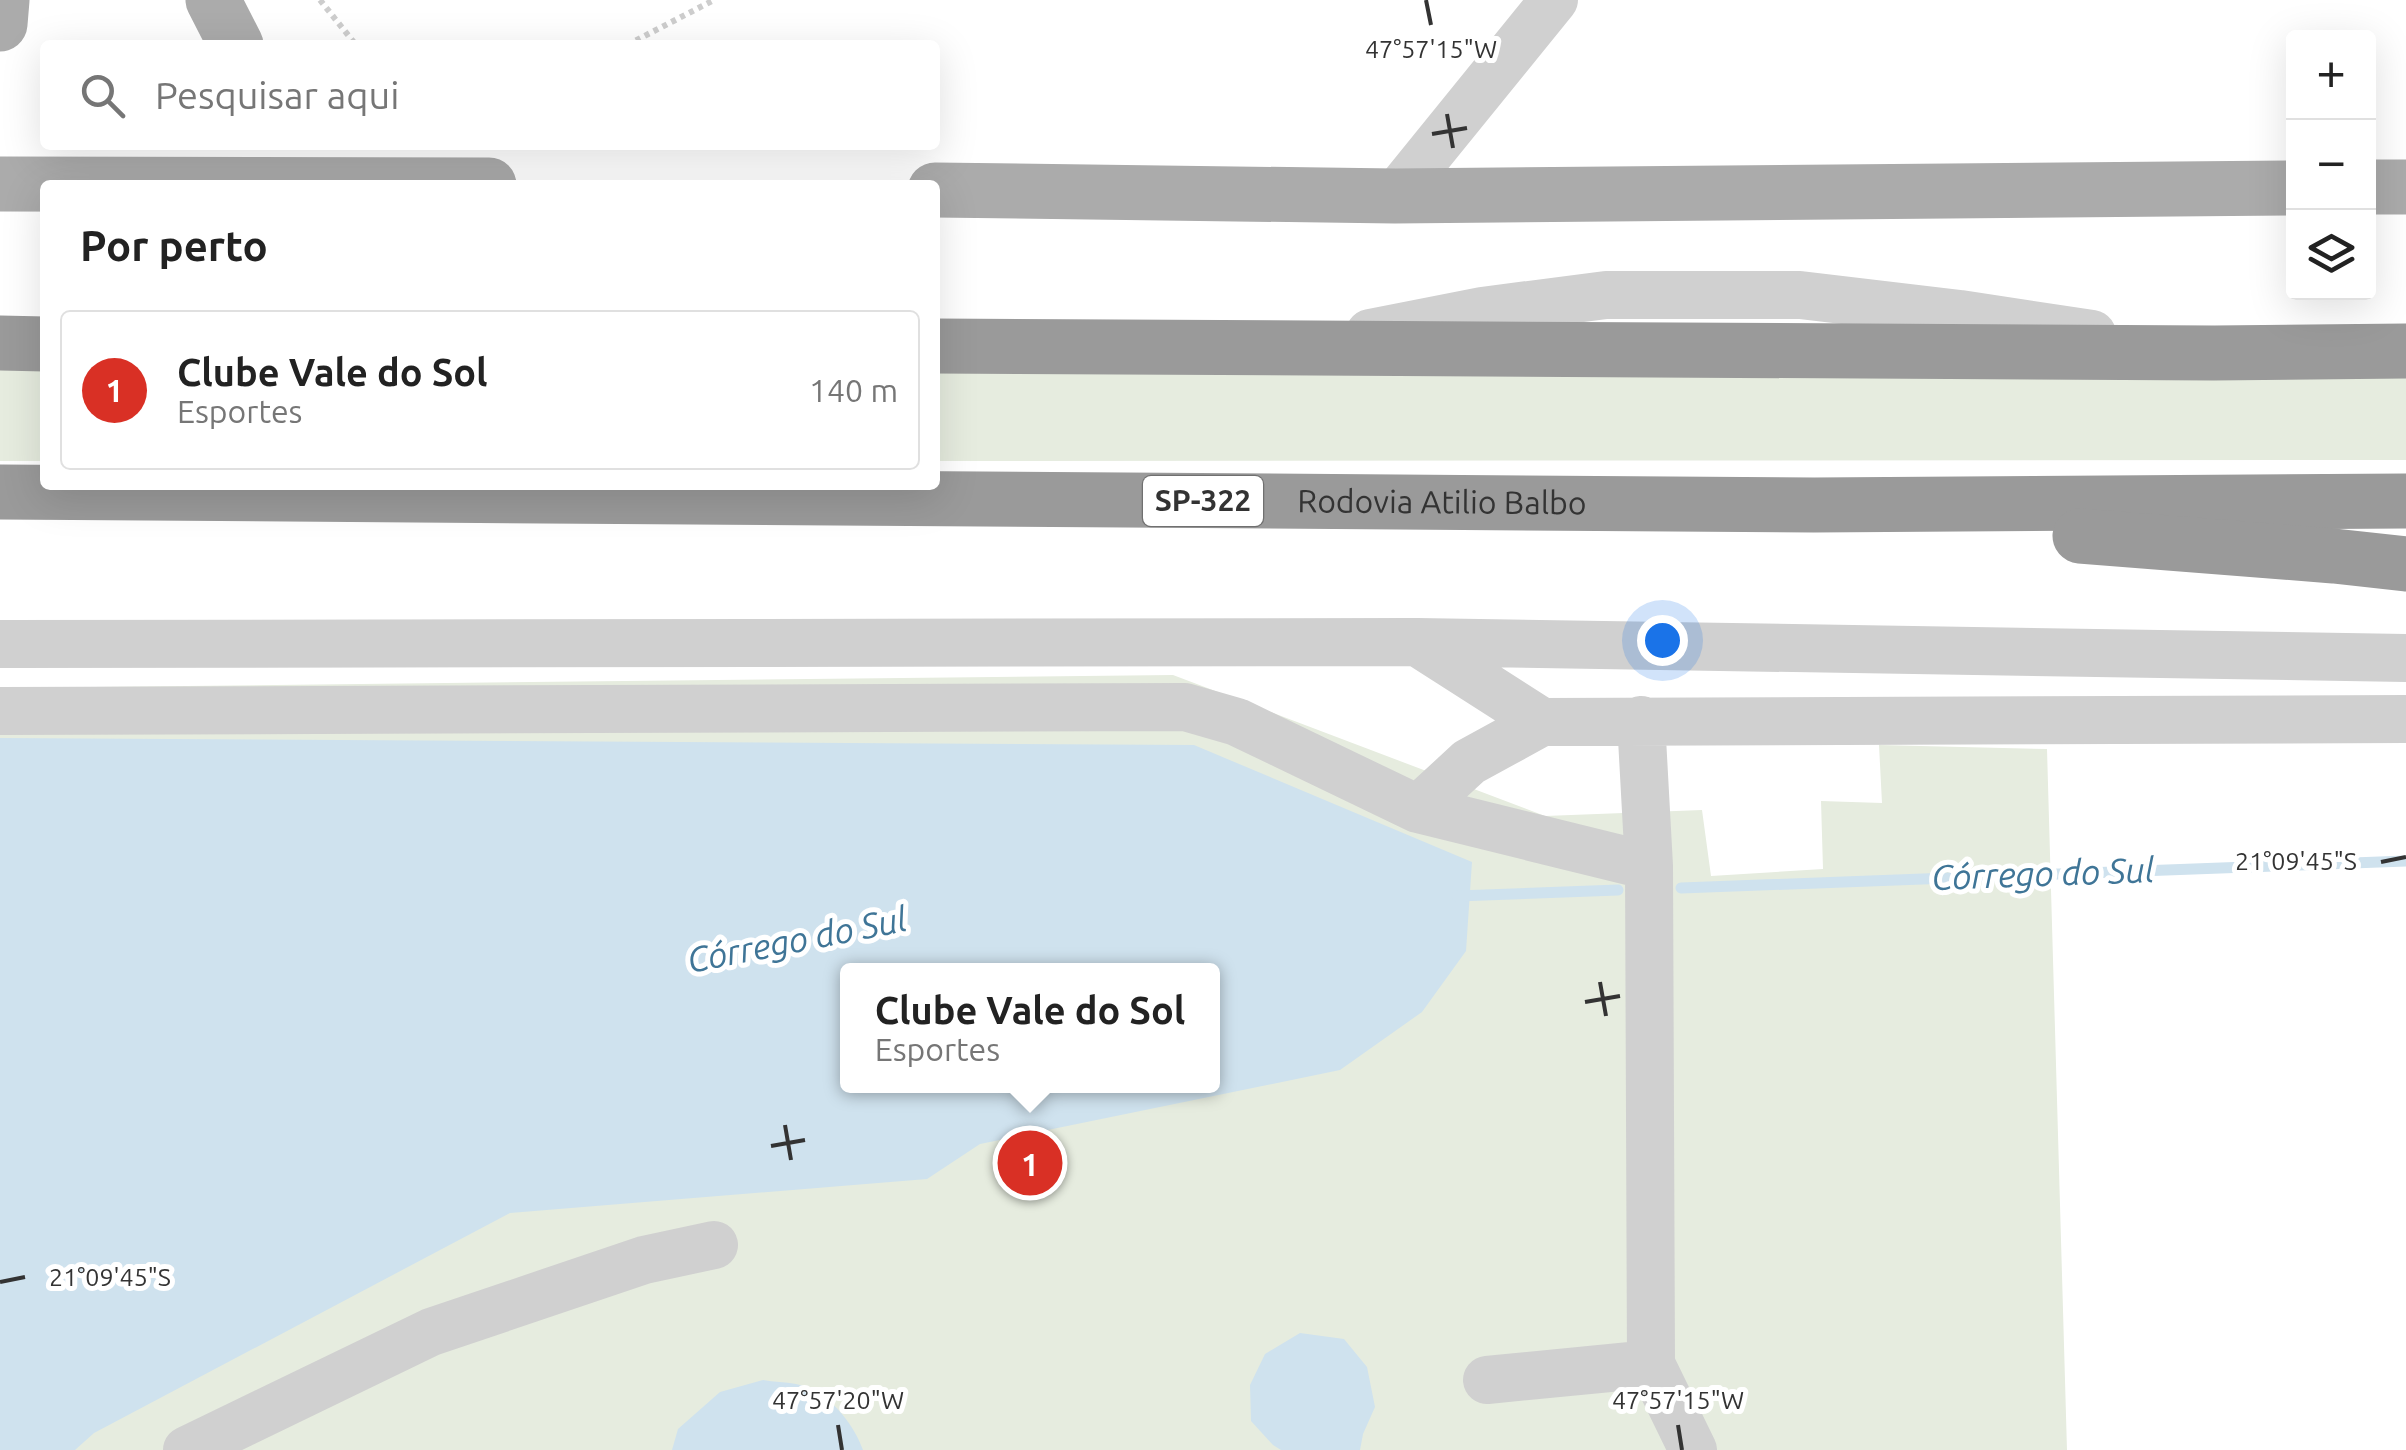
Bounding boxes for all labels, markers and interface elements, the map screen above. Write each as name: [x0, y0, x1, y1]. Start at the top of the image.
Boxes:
map controls: [2286, 30, 2376, 300]
button: +: [2286, 30, 2376, 120]
text: 47°57'15"W: [1365, 35, 1497, 63]
search box: [40, 40, 940, 150]
icon: search: [75, 68, 130, 123]
text: Pesquisar aqui: [155, 74, 399, 116]
button: −: [2286, 120, 2376, 210]
button: layers: [2286, 210, 2376, 300]
text: Por perto: [80, 222, 268, 269]
text: Clube Vale do Sol: [177, 351, 488, 393]
text: 1: [105, 372, 124, 408]
text: 140 m: [809, 372, 898, 408]
text: Esportes: [177, 393, 302, 429]
road number: SP-322: [1143, 476, 1263, 526]
street label: Rodovia Atilio Balbo: [1297, 482, 1587, 520]
your location: [1637, 615, 1688, 666]
text: 21°09'45"S: [2235, 847, 2357, 875]
water label: Córrego do Sul: [1931, 849, 2155, 897]
water label: Córrego do Sul: [683, 898, 910, 980]
popup: [840, 963, 1220, 1093]
text: Clube Vale do Sol: [875, 989, 1185, 1031]
text: Esportes: [875, 1031, 1000, 1067]
pin: 1: [998, 1126, 1062, 1200]
text: 21°09'45"S: [49, 1263, 171, 1291]
text: 47°57'20"W: [772, 1386, 904, 1414]
text: 47°57'15"W: [1612, 1386, 1744, 1414]

